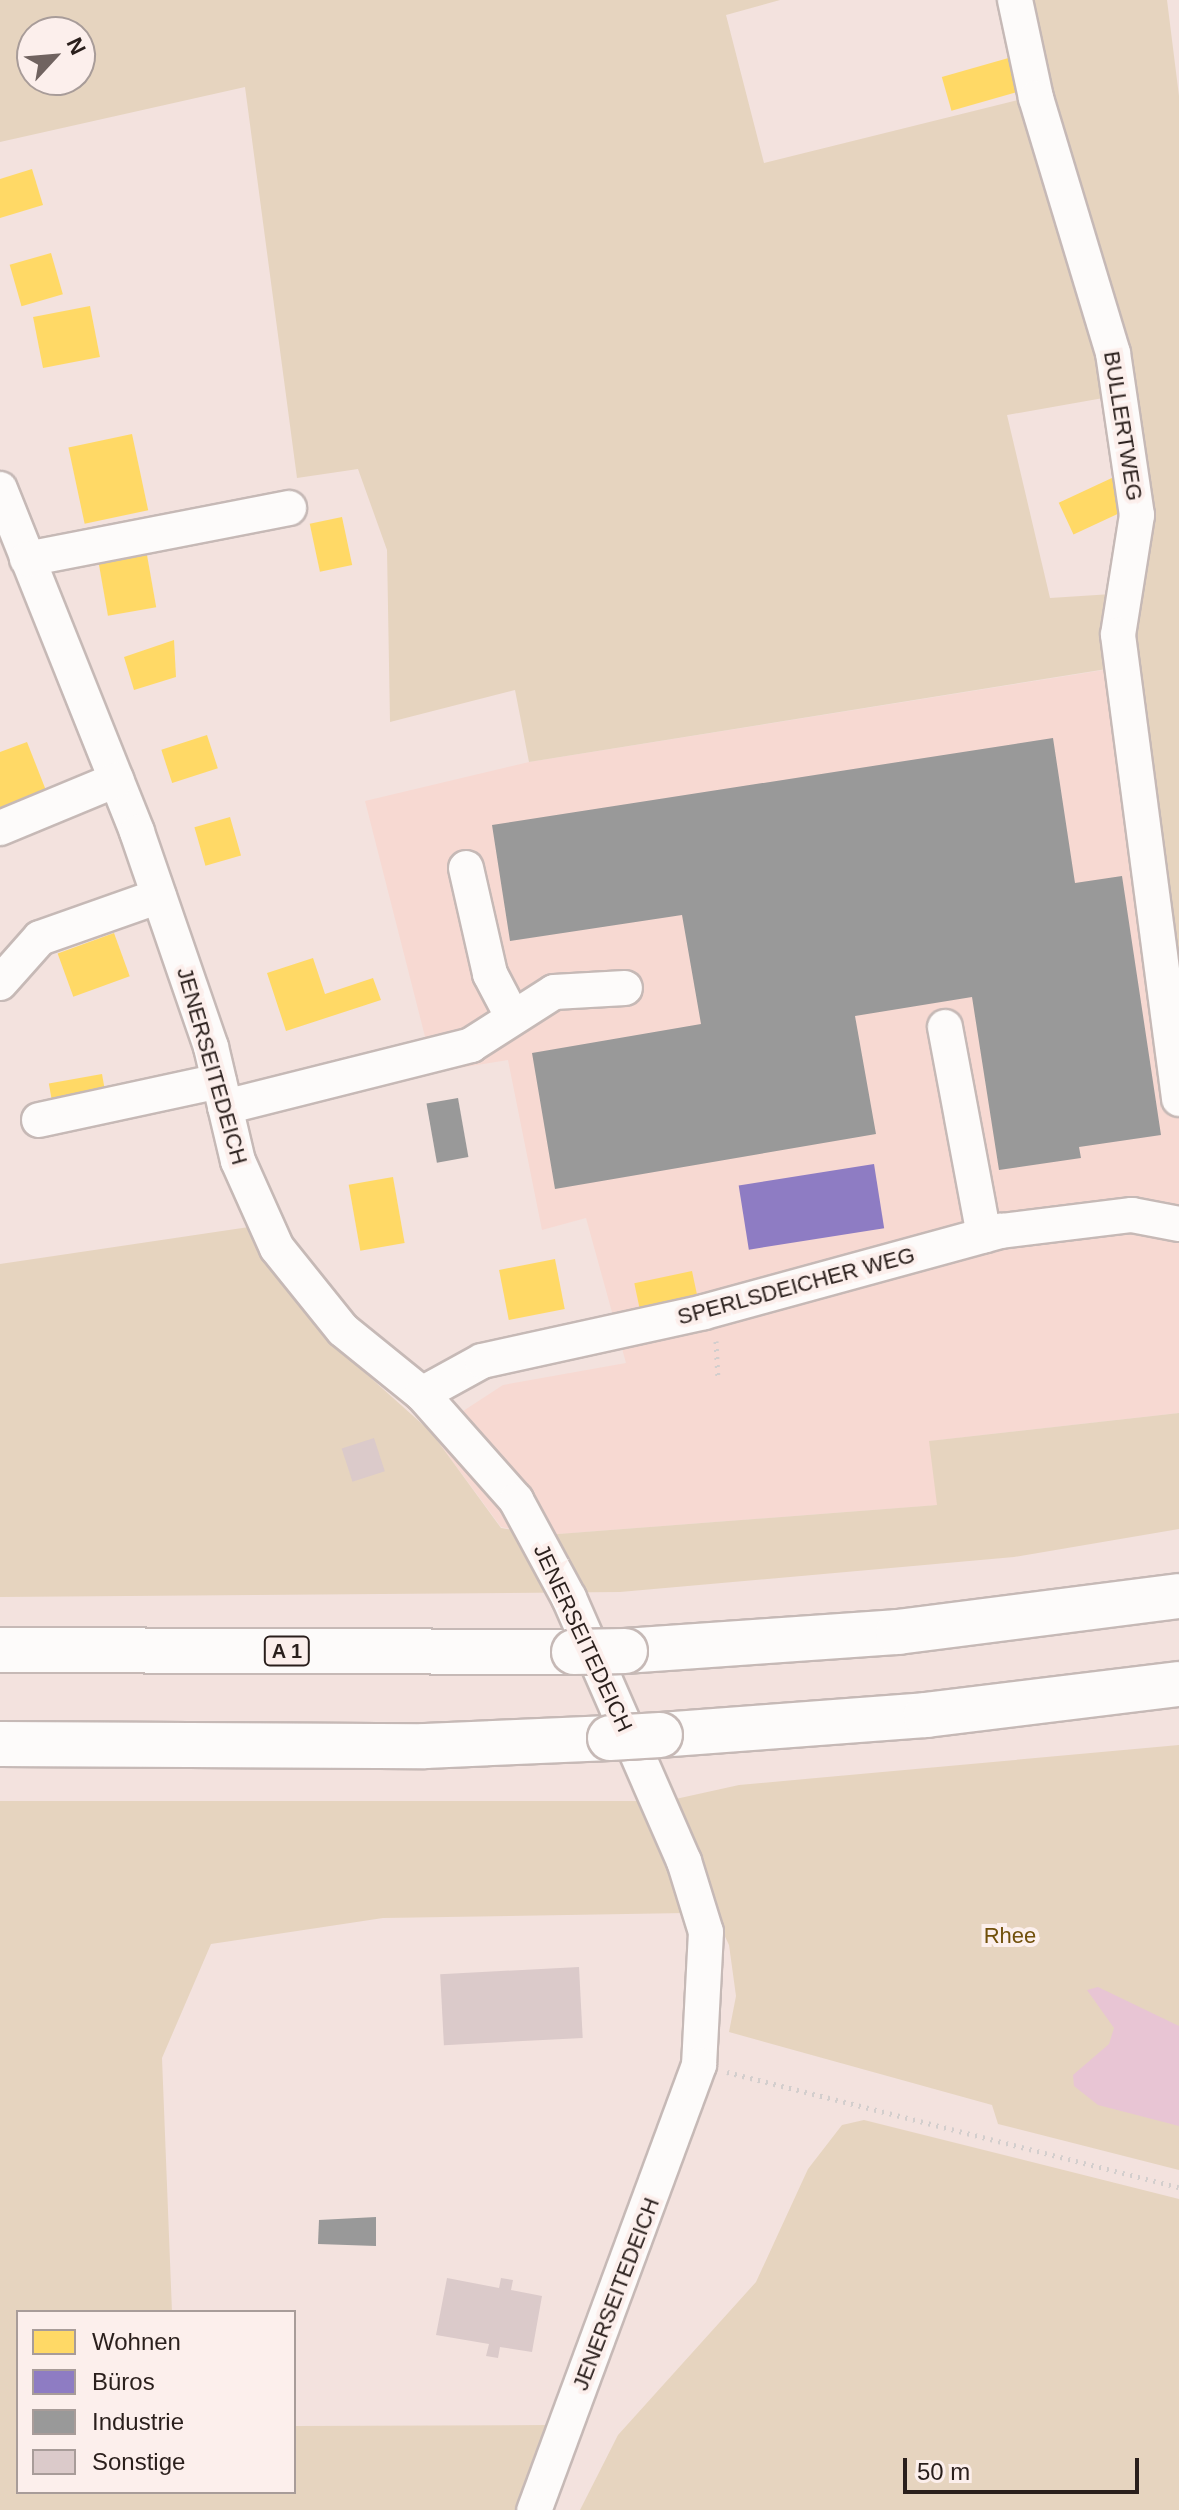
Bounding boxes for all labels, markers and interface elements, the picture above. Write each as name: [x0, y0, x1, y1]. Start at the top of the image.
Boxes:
north arrow: [16, 16, 96, 96]
text: N: [62, 34, 91, 59]
street label: BULLERTWEG: [1098, 349, 1148, 503]
street label: JENERSEITEDEICH: [171, 964, 253, 1168]
street label: SPERLSDEICHER WEG: [675, 1242, 917, 1330]
street label: JENERSEITEDEICH: [528, 1540, 638, 1736]
road number: A 1: [263, 1635, 311, 1667]
park label: Rhee: [984, 1923, 1036, 1949]
street label: JENERSEITEDEICH: [567, 2194, 665, 2394]
legend: [16, 2310, 296, 2494]
text: Wohnen: [92, 2328, 181, 2355]
text: Büros: [92, 2368, 155, 2395]
text: Industrie: [92, 2408, 184, 2435]
scale bar: [907, 2442, 1143, 2492]
text: Sonstige: [92, 2448, 185, 2475]
text: 50 m: [917, 2458, 970, 2485]

